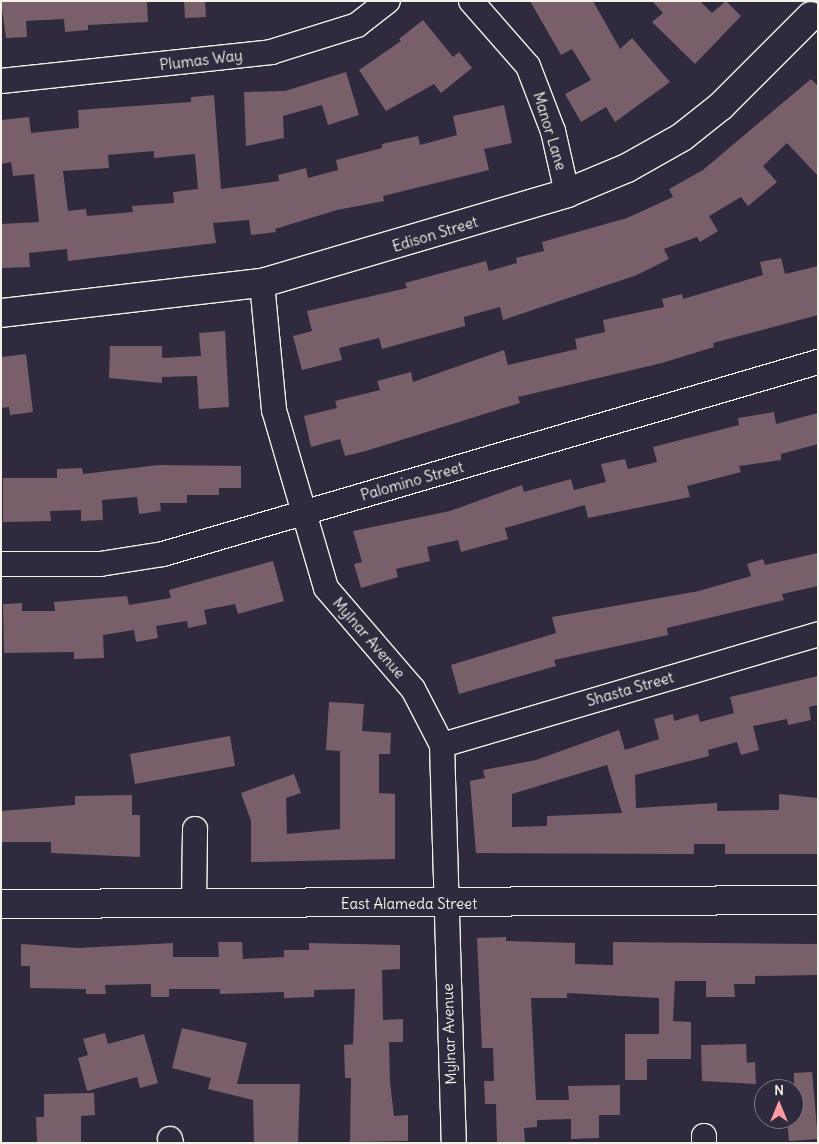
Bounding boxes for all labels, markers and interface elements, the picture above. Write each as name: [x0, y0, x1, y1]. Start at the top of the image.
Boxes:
street label: Plumas Way: [159, 46, 243, 74]
street label: Manor Lane: [530, 90, 570, 172]
street label: Edison Street: [390, 212, 480, 256]
street label: Palomino Street: [358, 458, 466, 504]
street label: Mylnar Avenue: [329, 594, 409, 682]
street label: Shasta Street: [584, 668, 676, 710]
street label: East Alameda Street: [341, 895, 477, 913]
street label: Mylnar Avenue: [438, 983, 460, 1085]
north arrow: [754, 1079, 804, 1129]
text: N: [774, 1081, 784, 1099]

